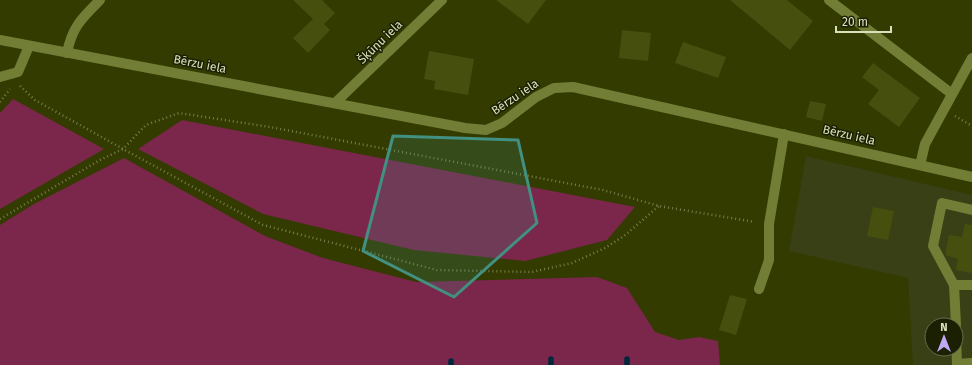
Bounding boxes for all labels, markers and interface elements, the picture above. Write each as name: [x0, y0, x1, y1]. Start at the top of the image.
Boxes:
scale bar: [836, 8, 891, 34]
text: 20 m: [842, 15, 868, 29]
street label: Šķūņu iela: [354, 17, 406, 67]
street label: Bērzu iela: [172, 52, 228, 76]
street label: Bērzu iela: [489, 76, 541, 118]
street label: Bērzu iela: [821, 122, 877, 148]
north arrow: [924, 317, 964, 357]
text: N: [940, 321, 948, 334]

